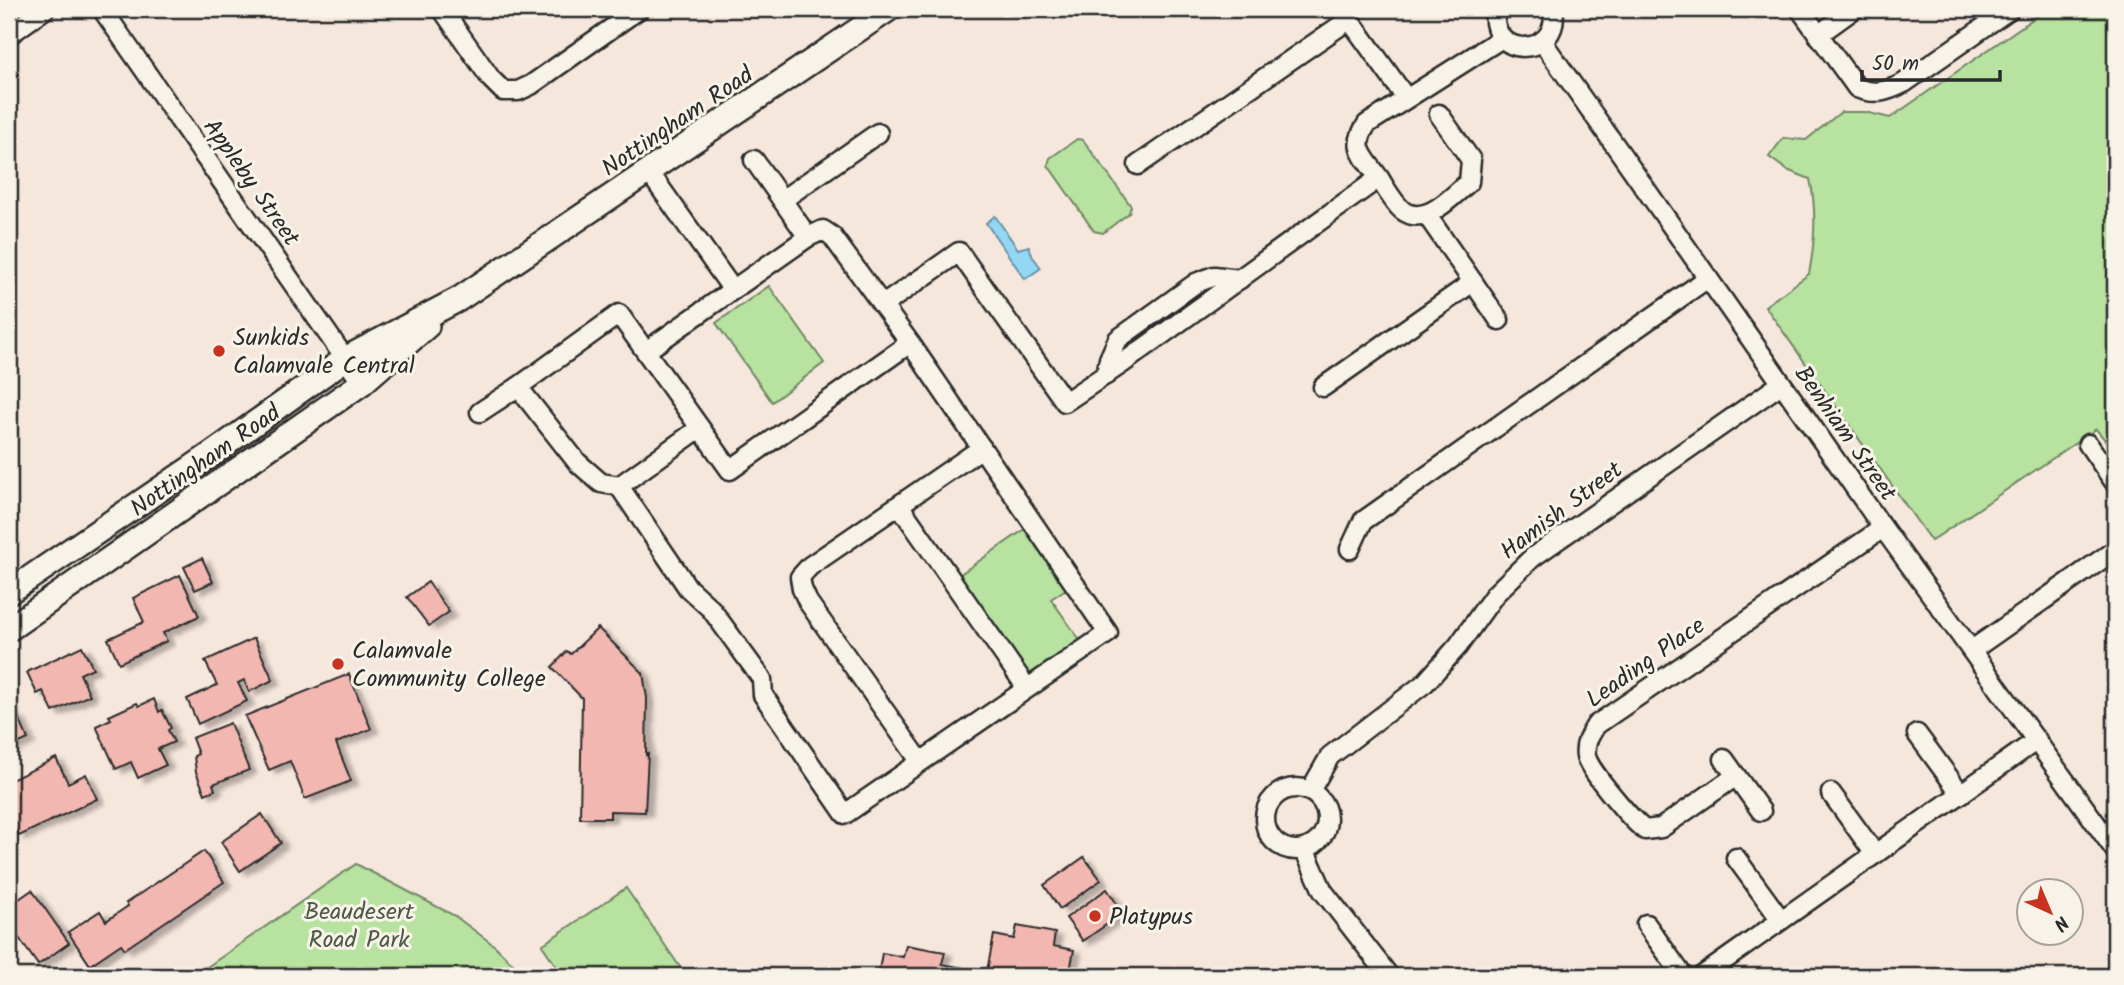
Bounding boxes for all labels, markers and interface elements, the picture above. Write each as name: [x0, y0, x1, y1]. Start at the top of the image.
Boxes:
scale bar: [1862, 38, 2000, 82]
text: 50 m: [1872, 48, 1919, 81]
street label: Nottingham Road: [594, 56, 763, 188]
street label: Appleby Street: [192, 111, 310, 255]
place label: Sunkids Calamvale Central: [233, 319, 415, 386]
marker: Sunkids Calamvale Central: [211, 343, 227, 359]
street label: Benhiam Street: [1783, 358, 1907, 510]
street label: Nottingham Road: [122, 394, 290, 528]
street label: Hamish Street: [1492, 451, 1632, 571]
street label: Leading Place: [1578, 607, 1714, 719]
place label: Calamvale Community College: [352, 632, 546, 699]
marker: Calamvale Community College: [330, 656, 346, 672]
north arrow: [2016, 876, 2086, 946]
park label: Beaudesert Road Park: [304, 893, 415, 960]
place label: Platypus: [1109, 898, 1193, 937]
marker: Platypus: [1087, 908, 1103, 924]
text: N: [2046, 908, 2075, 938]

